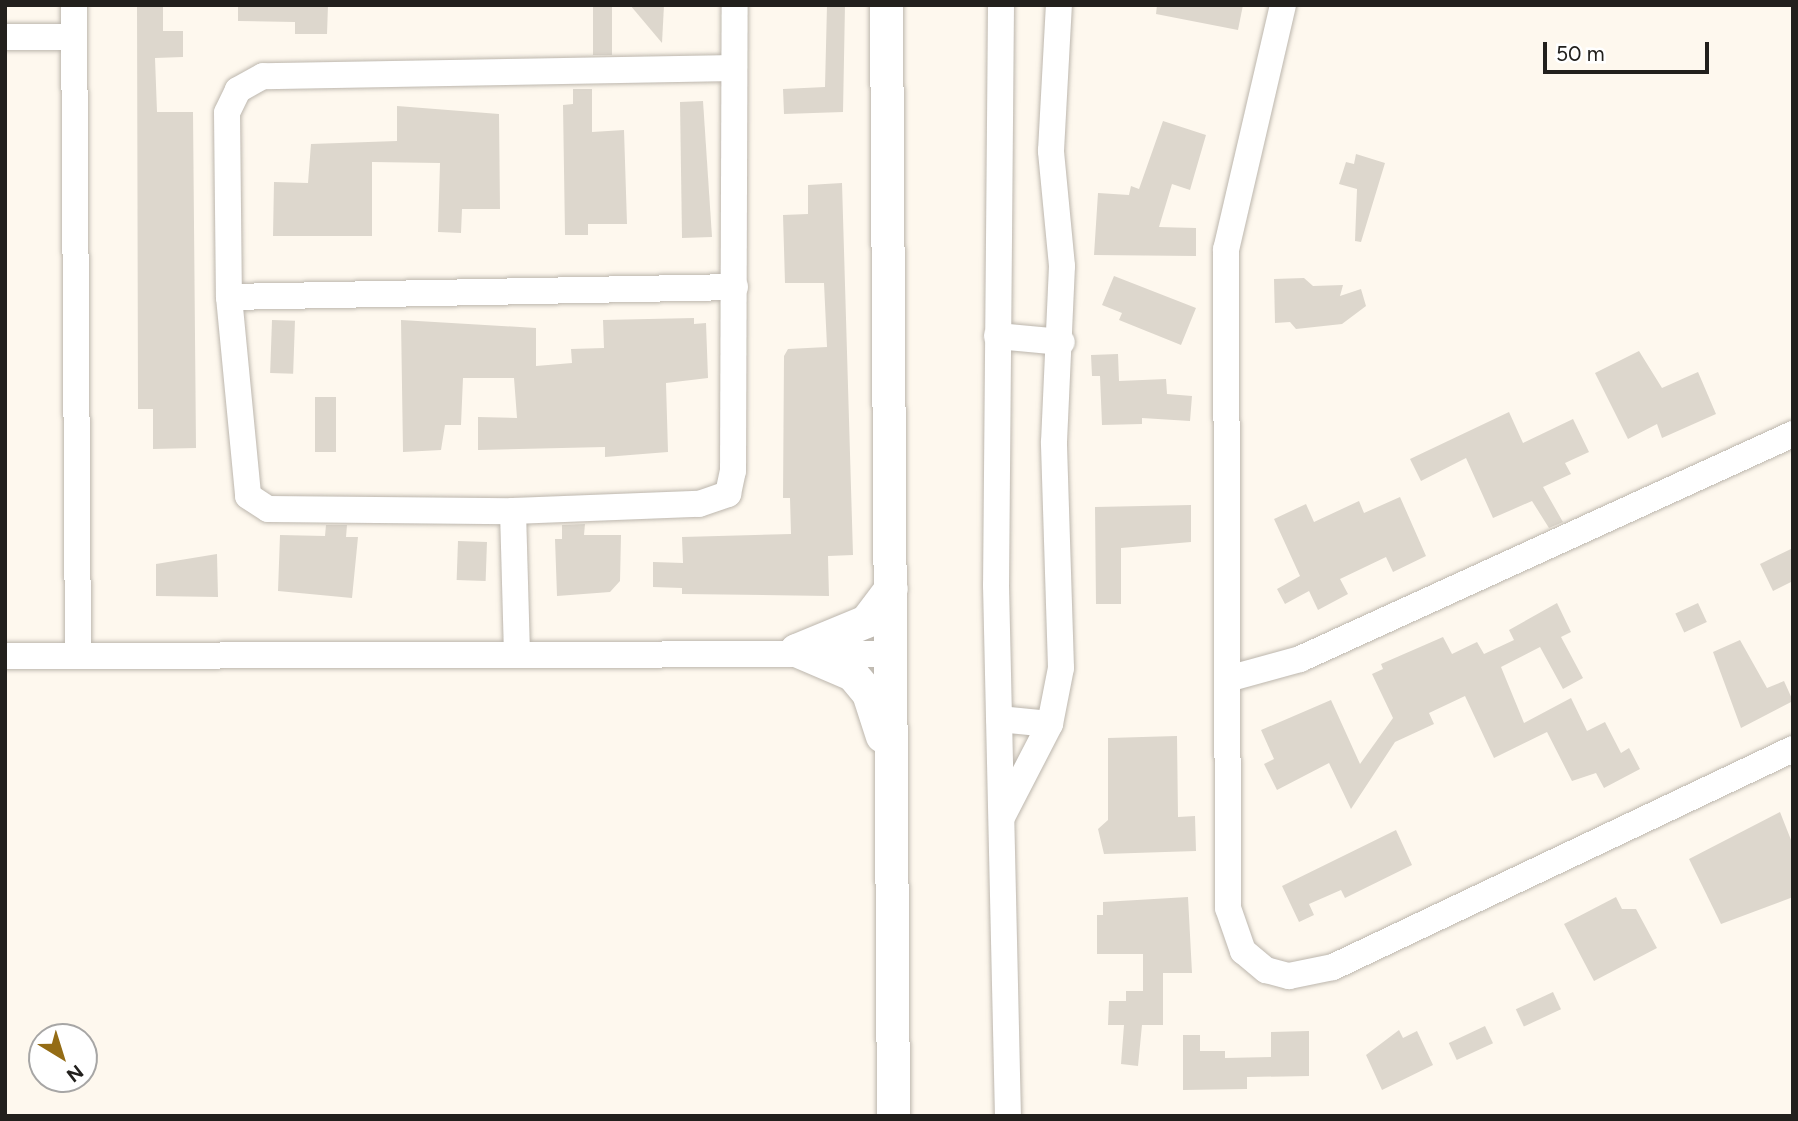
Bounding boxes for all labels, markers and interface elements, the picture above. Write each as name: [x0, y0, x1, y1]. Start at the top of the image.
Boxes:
scale bar: [1546, 28, 1712, 72]
text: 50 m: [1556, 41, 1605, 66]
north arrow: [28, 1023, 98, 1093]
text: N: [62, 1060, 88, 1087]

